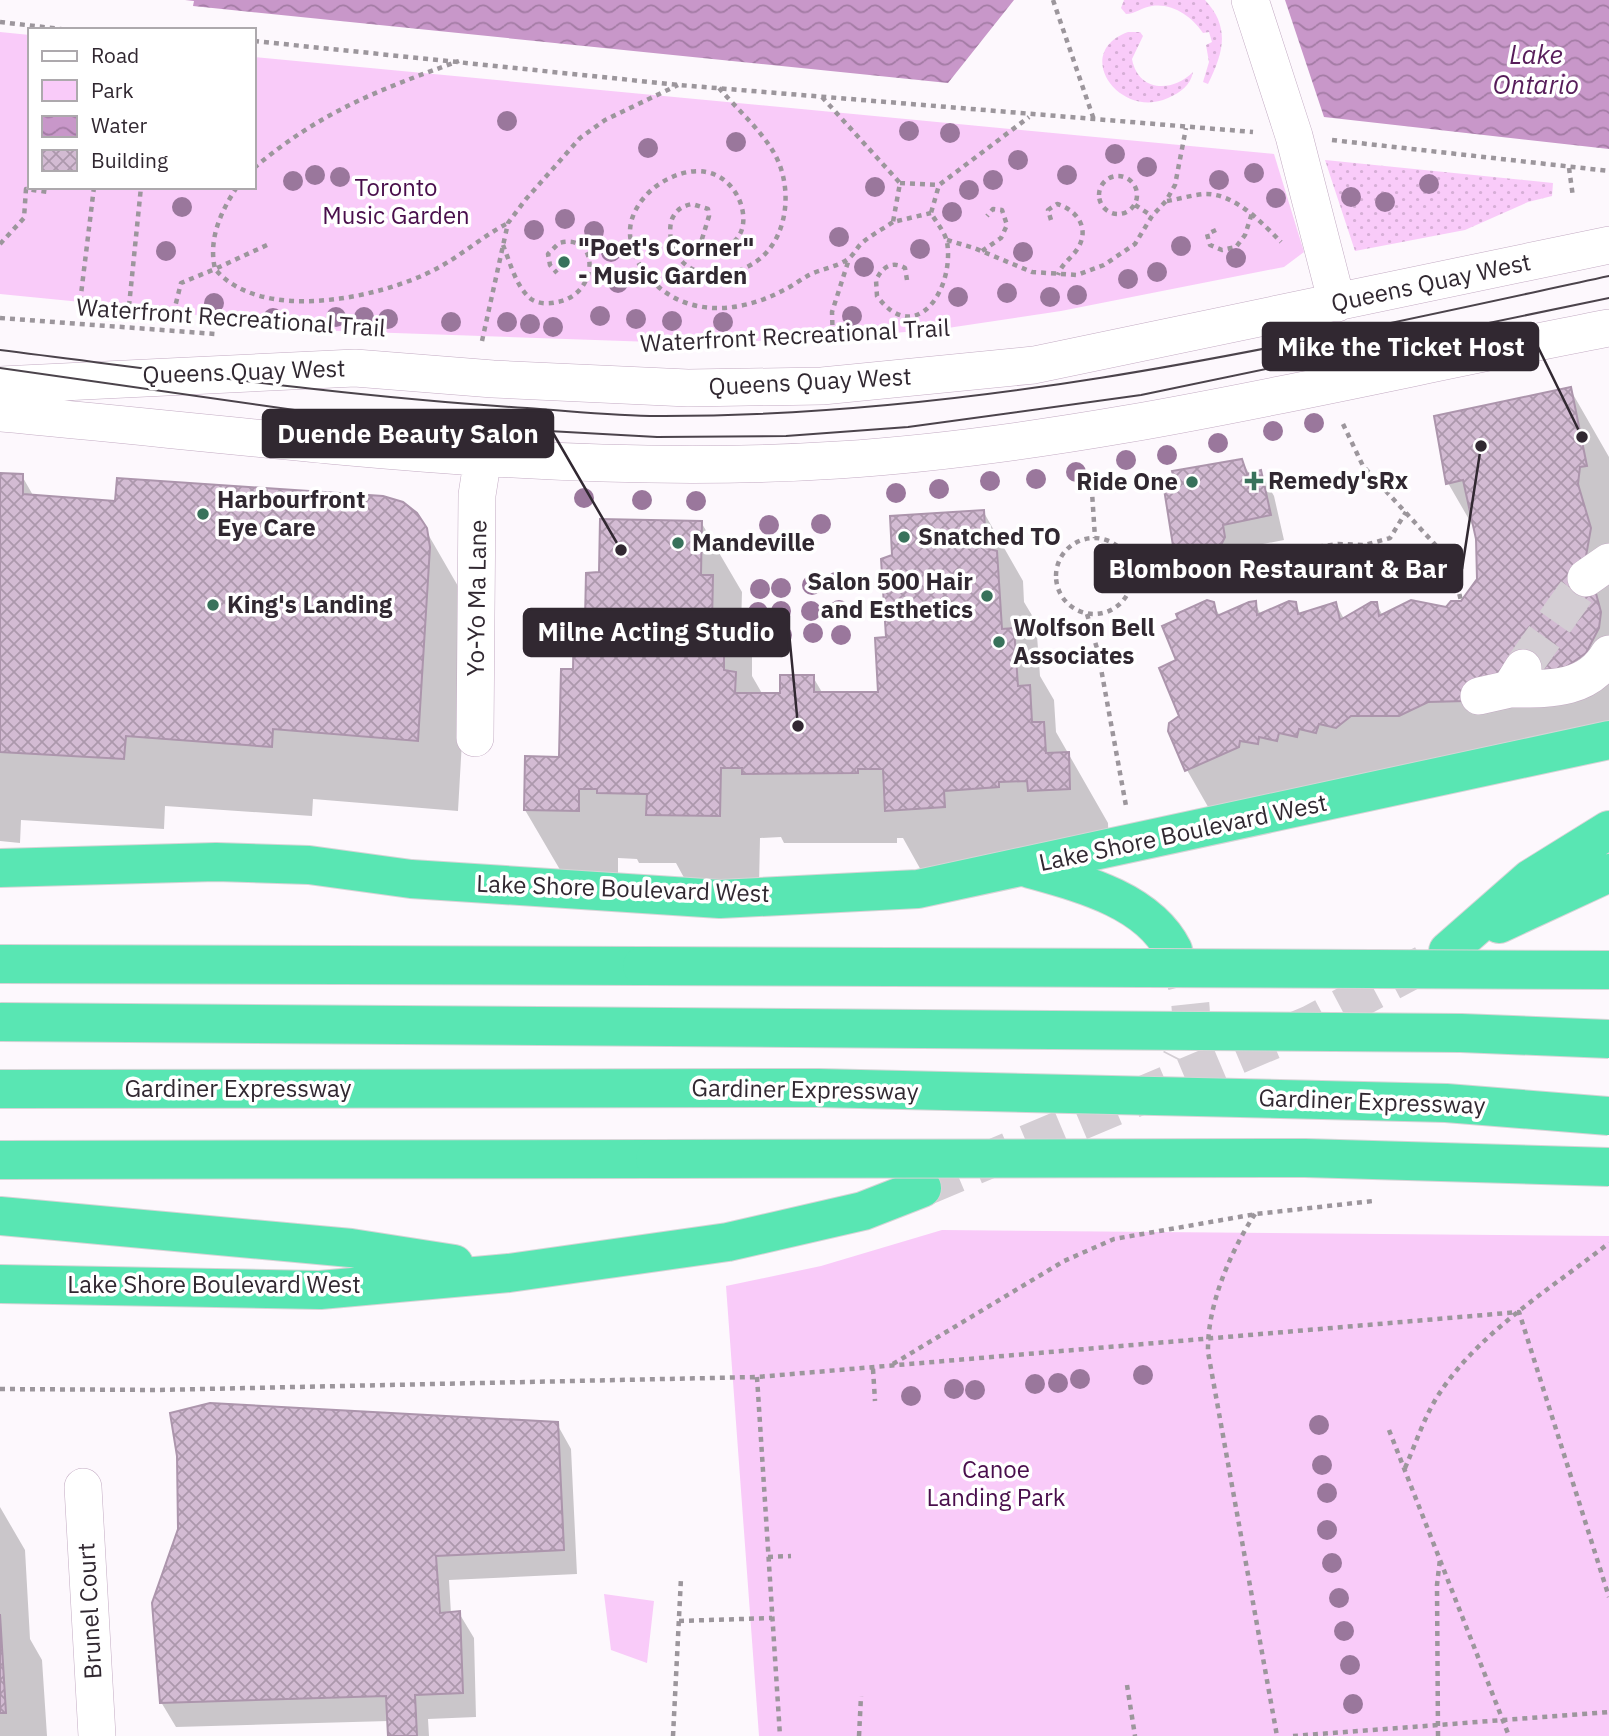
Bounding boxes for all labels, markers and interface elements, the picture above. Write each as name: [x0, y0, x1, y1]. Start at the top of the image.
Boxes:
legend: [28, 28, 256, 189]
water label: Lake Ontario: [1493, 37, 1579, 101]
text: Road: [91, 41, 139, 69]
text: Park: [91, 76, 134, 104]
text: Water: [91, 111, 148, 139]
text: Building: [91, 146, 168, 174]
park label: Toronto Music Garden: [322, 171, 470, 231]
place label: "Poet's Corner" - Music Garden: [578, 231, 754, 291]
street label: Queens Quay West: [1328, 245, 1533, 319]
marker: "Poet's Corner" - Music Garden: [556, 254, 572, 270]
street label: Waterfront Recreational Trail: [75, 290, 387, 344]
street label: Waterfront Recreational Trail: [639, 311, 951, 359]
callout: Mike the Ticket Host: [1263, 323, 1538, 370]
text: Mike the Ticket Host: [1277, 329, 1525, 363]
street label: Queens Quay West: [142, 351, 346, 391]
street label: Queens Quay West: [708, 360, 912, 402]
callout: Duende Beauty Salon: [263, 410, 553, 457]
text: Duende Beauty Salon: [277, 416, 539, 450]
place label: Remedy'sRx: [1268, 464, 1409, 496]
place label: Ride One: [1076, 465, 1178, 497]
marker: Remedy'sRx: [1246, 473, 1262, 489]
marker: Ride One: [1184, 474, 1200, 490]
place label: Harbourfront Eye Care: [217, 483, 365, 543]
marker: Harbourfront Eye Care: [195, 506, 211, 522]
street label: Yo-Yo Ma Lane: [459, 519, 493, 677]
place label: Snatched TO: [918, 520, 1061, 552]
place label: Mandeville: [692, 526, 815, 558]
marker: Snatched TO: [896, 529, 912, 545]
marker: Mandeville: [670, 535, 686, 551]
callout: Blomboon Restaurant & Bar: [1095, 545, 1462, 592]
text: Blomboon Restaurant & Bar: [1109, 551, 1447, 585]
place label: Salon 500 Hair and Esthetics: [807, 565, 973, 625]
place label: King's Landing: [227, 588, 393, 620]
marker: Salon 500 Hair and Esthetics: [979, 588, 995, 604]
marker: King's Landing: [205, 597, 221, 613]
callout: Milne Acting Studio: [524, 609, 789, 656]
place label: Wolfson Bell Associates: [1013, 611, 1155, 671]
text: Milne Acting Studio: [538, 614, 774, 648]
marker: Wolfson Bell Associates: [991, 634, 1007, 650]
street label: Lake Shore Boulevard West: [1036, 786, 1330, 878]
street label: Lake Shore Boulevard West: [476, 867, 770, 909]
street label: Gardiner Expressway: [691, 1071, 919, 1107]
street label: Gardiner Expressway: [124, 1072, 352, 1104]
street label: Gardiner Expressway: [1258, 1081, 1486, 1121]
street label: Lake Shore Boulevard West: [67, 1268, 361, 1300]
park label: Canoe Landing Park: [927, 1453, 1066, 1513]
street label: Brunel Court: [69, 1542, 109, 1680]

